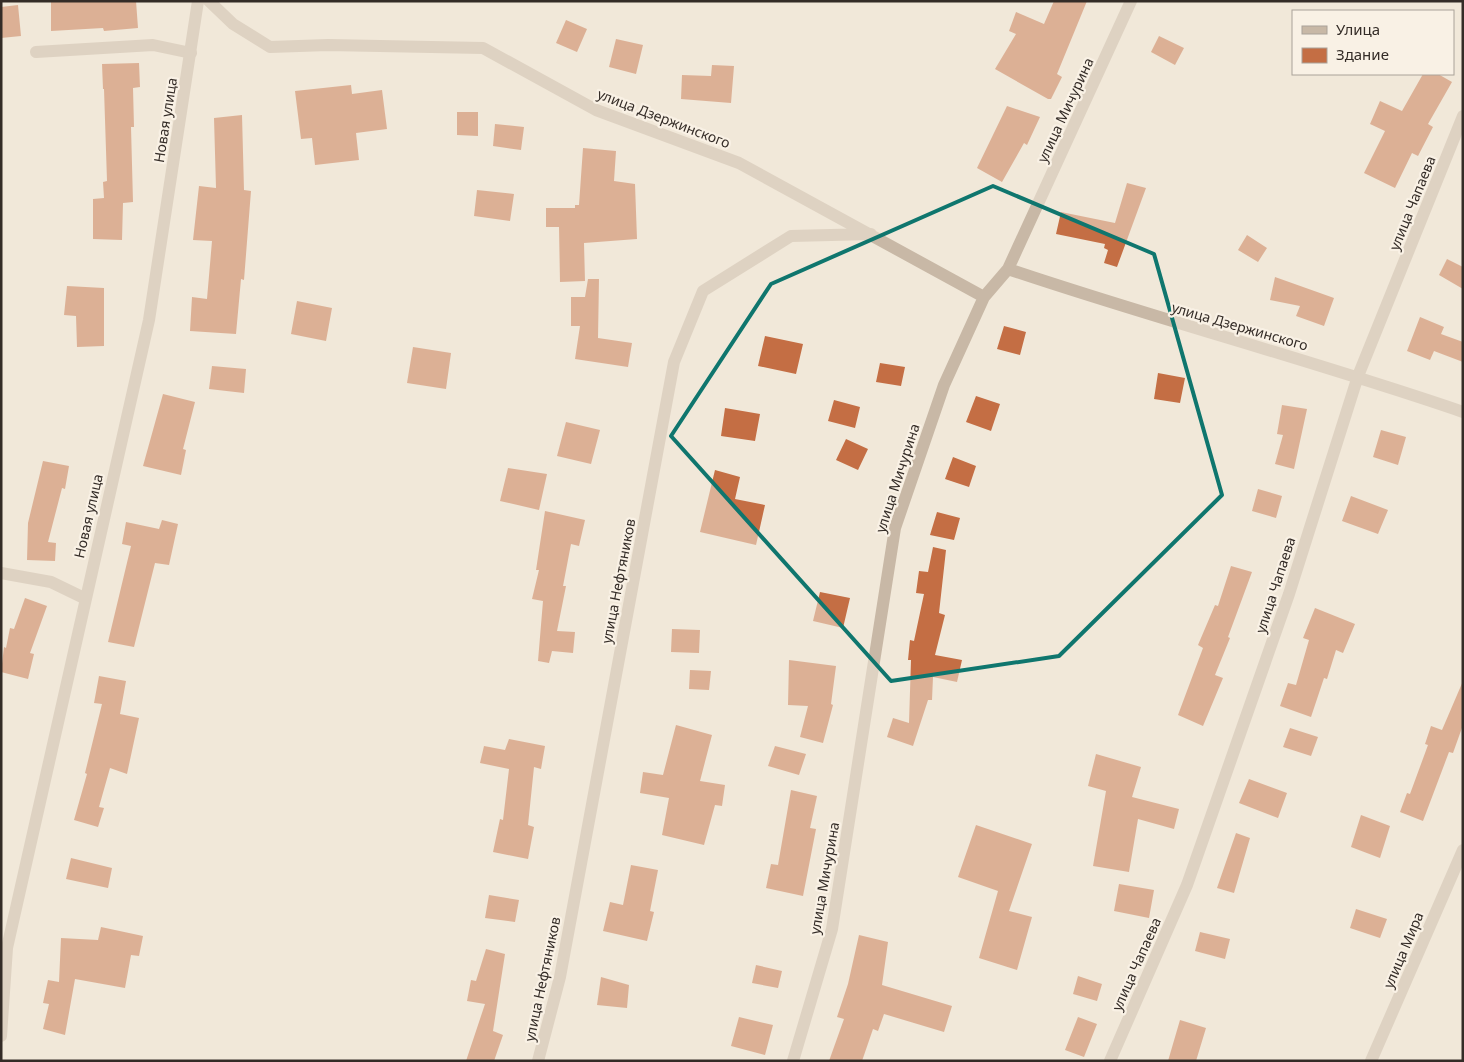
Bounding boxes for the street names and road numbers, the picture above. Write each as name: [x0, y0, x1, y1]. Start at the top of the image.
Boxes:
street label: улица Мичурина: [1032, 54, 1098, 166]
street label: Новая улица: [149, 76, 181, 164]
street label: улица Дзержинского: [595, 84, 733, 152]
street label: улица Чапаева: [1384, 153, 1440, 253]
street label: улица Дзержинского: [1170, 297, 1310, 355]
street label: улица Мичурина: [870, 421, 924, 535]
street label: Новая улица: [69, 472, 107, 560]
street label: улица Нефтяников: [597, 517, 639, 645]
street label: улица Чапаева: [1250, 534, 1300, 636]
street label: улица Мичурина: [805, 820, 843, 936]
street label: улица Мира: [1378, 909, 1428, 991]
street label: улица Чапаева: [1107, 914, 1165, 1014]
street label: улица Нефтяников: [520, 915, 565, 1043]

